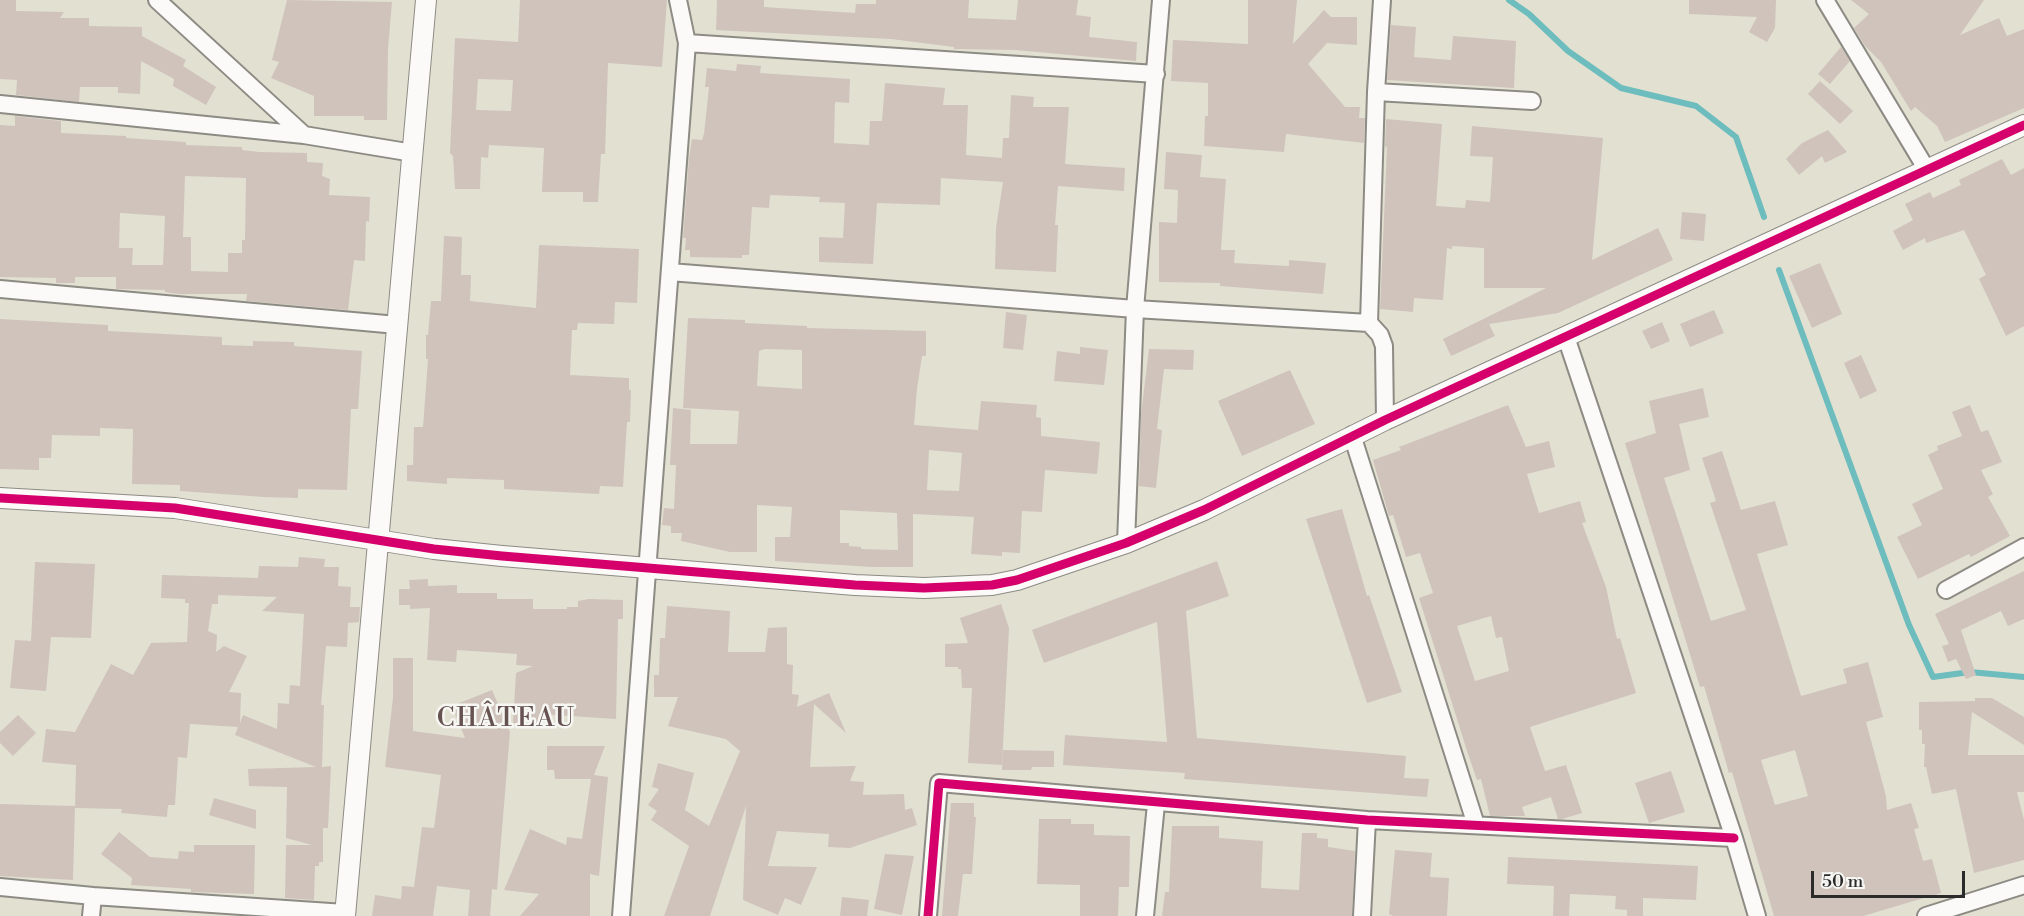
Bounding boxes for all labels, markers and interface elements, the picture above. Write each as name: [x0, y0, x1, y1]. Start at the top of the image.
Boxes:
district label: CHÂTEAU: [437, 704, 575, 736]
scale bar: [1814, 859, 1968, 897]
text: 50 m: [1822, 870, 1863, 893]

